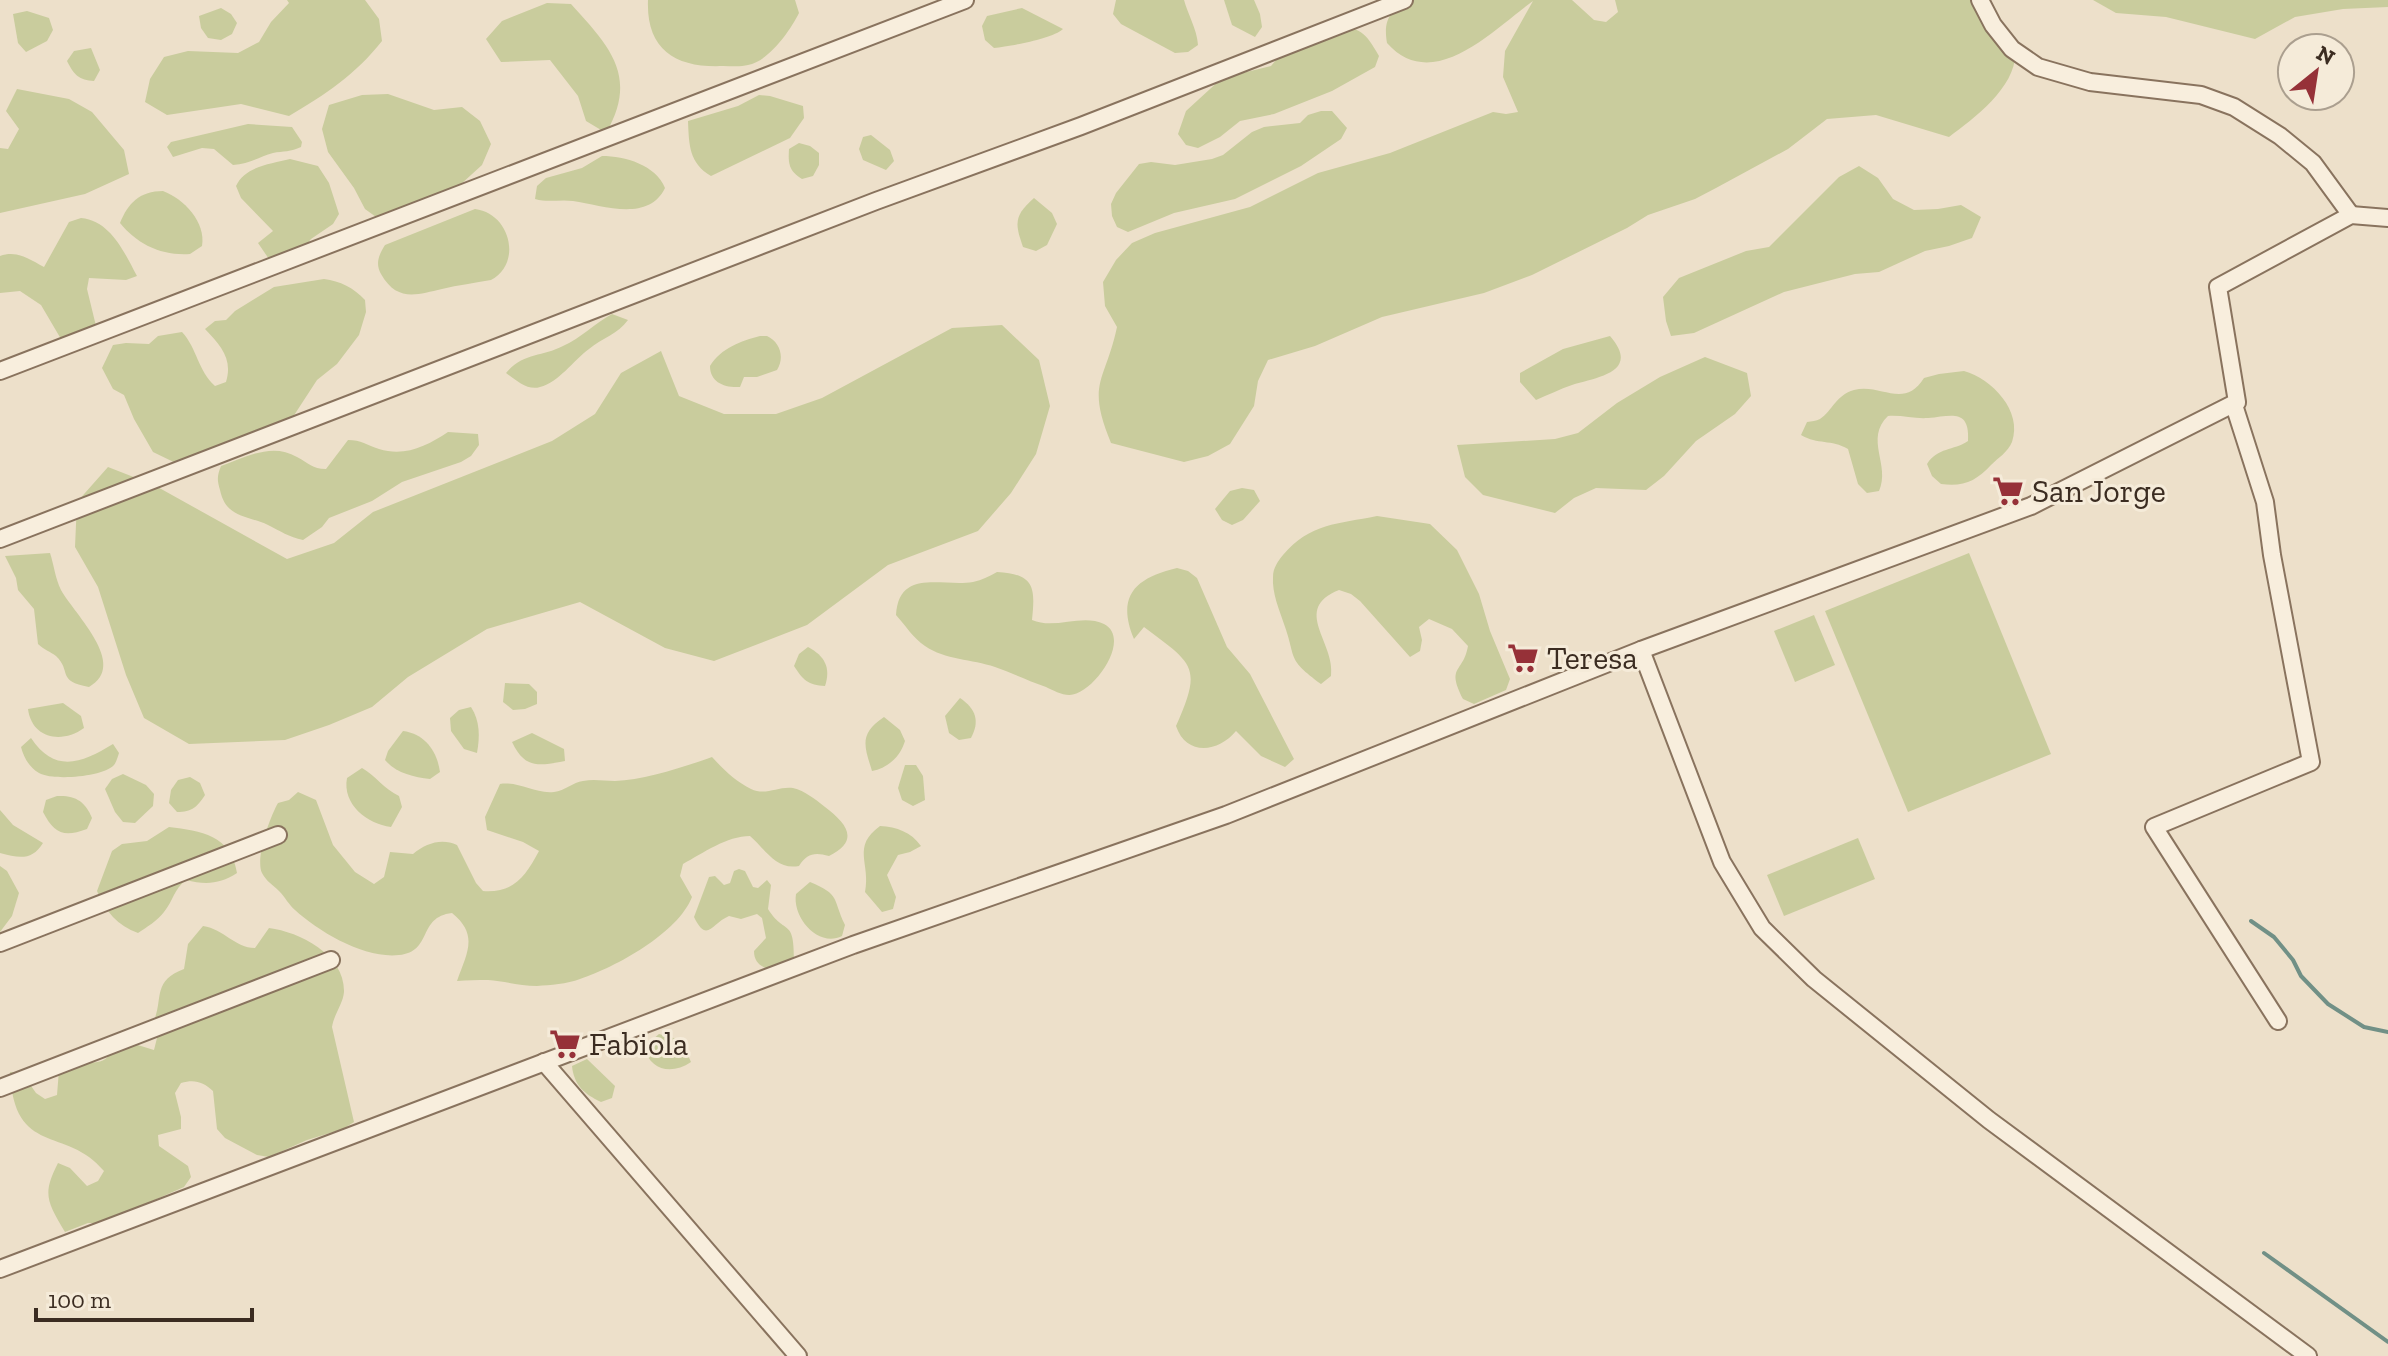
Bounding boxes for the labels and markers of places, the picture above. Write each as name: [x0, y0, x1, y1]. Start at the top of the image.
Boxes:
place label: San Jorge: [2032, 472, 2166, 510]
supermarket icon: San Jorge: [1991, 474, 2025, 508]
place label: Teresa: [1547, 639, 1638, 677]
supermarket icon: Teresa: [1506, 641, 1540, 675]
place label: Fabiola: [589, 1025, 688, 1063]
supermarket icon: Fabiola: [548, 1027, 582, 1061]

